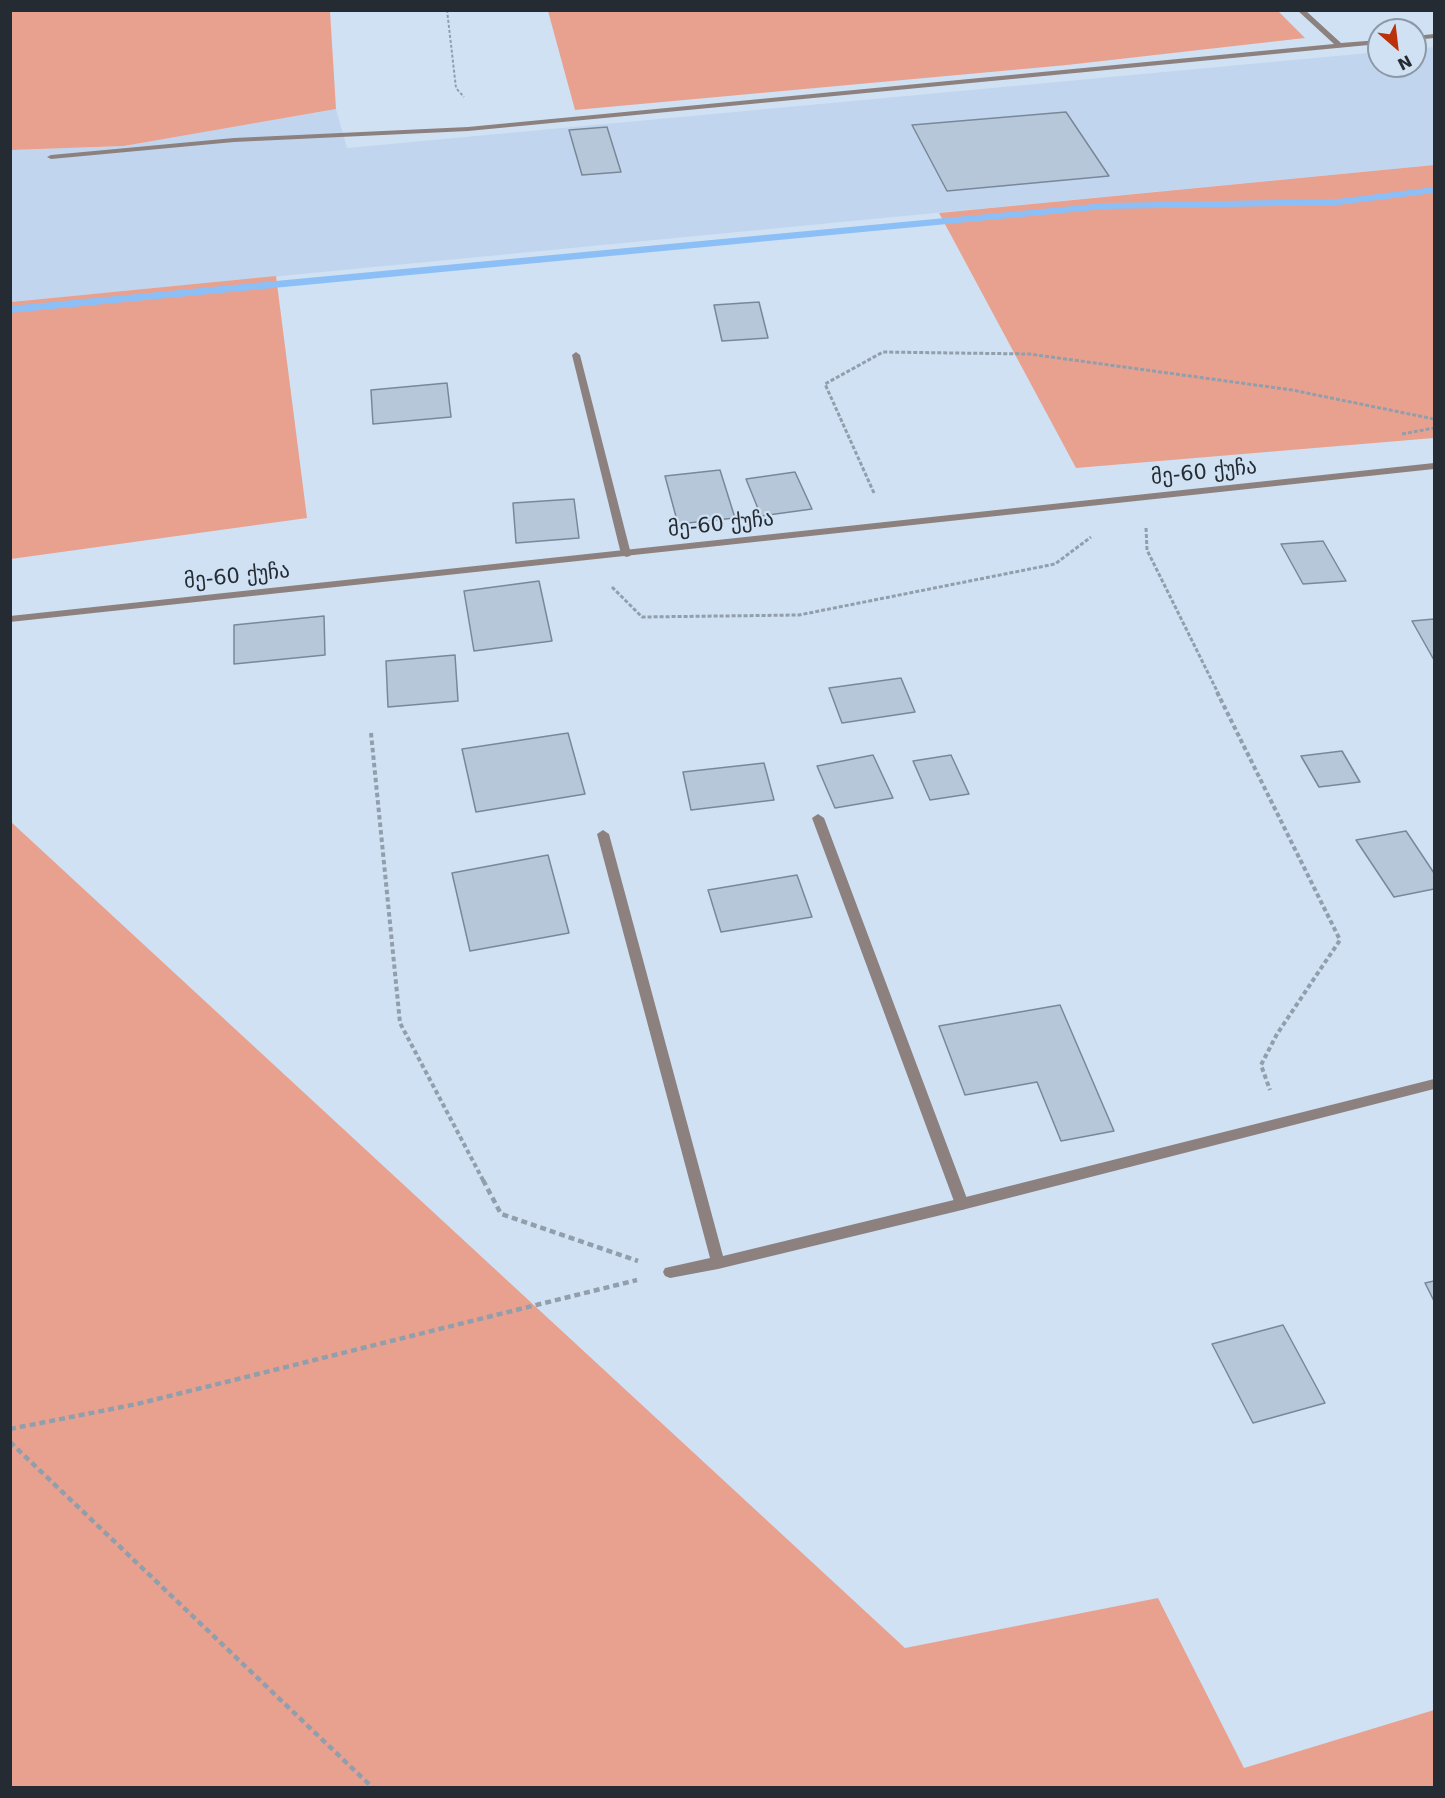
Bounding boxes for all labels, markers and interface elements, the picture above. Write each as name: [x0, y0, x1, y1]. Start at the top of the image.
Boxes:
north arrow: [1367, 18, 1427, 78]
text: N: [1394, 51, 1415, 74]
street label: მე-60 ქუჩა: [1150, 455, 1258, 491]
street label: მე-60 ქუჩა: [667, 507, 775, 543]
street label: მე-60 ქუჩა: [183, 559, 291, 595]

